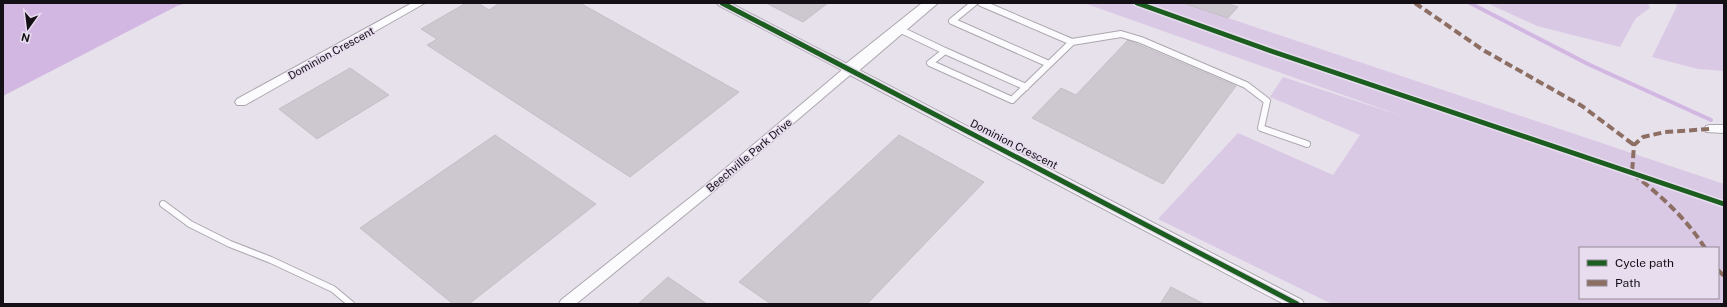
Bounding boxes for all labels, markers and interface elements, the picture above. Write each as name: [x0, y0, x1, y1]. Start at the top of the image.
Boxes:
north arrow: [8, 8, 48, 48]
street label: Dominion Crescent: [286, 24, 376, 82]
text: N: [20, 31, 31, 45]
street label: Beechville Park Drive: [704, 116, 794, 194]
street label: Dominion Crescent: [968, 117, 1060, 171]
legend: [1579, 247, 1719, 299]
text: Cycle path: [1615, 256, 1674, 270]
text: Path: [1615, 276, 1641, 290]

